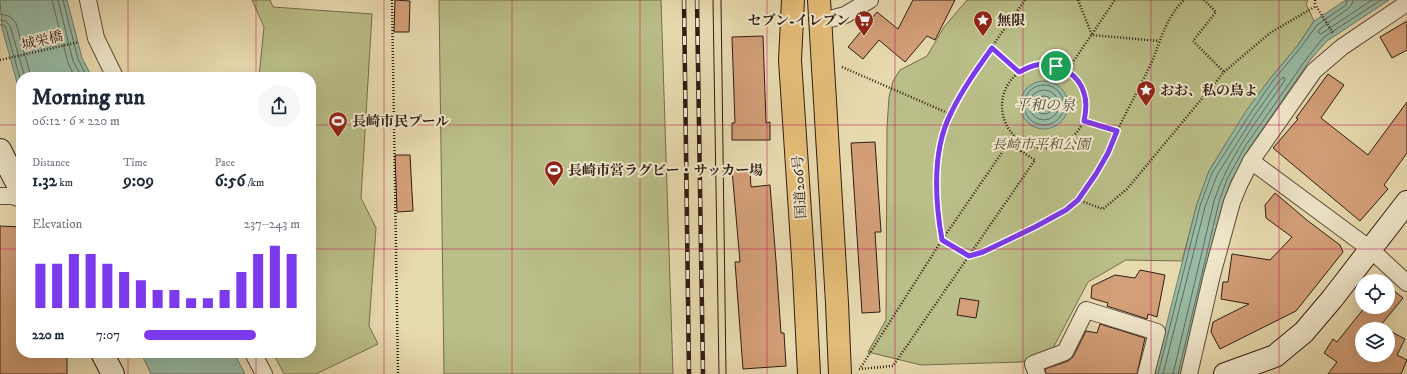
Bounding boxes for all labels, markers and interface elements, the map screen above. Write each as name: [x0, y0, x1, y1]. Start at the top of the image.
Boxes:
supermarket icon: セブン-イレブン: [853, 9, 875, 37]
place icon: 無限: [972, 9, 994, 37]
place label: セブン-イレブン: [747, 12, 850, 30]
place label: 無限: [997, 12, 1026, 30]
street label: 城栄橋: [20, 27, 65, 54]
pin: [1039, 49, 1073, 83]
icon: arrive: [1045, 55, 1067, 77]
place icon: おお、私の鳥よ: [1135, 79, 1157, 107]
place label: おお、私の鳥よ: [1160, 82, 1258, 100]
text: Morning run: [32, 84, 145, 111]
button: share: [258, 85, 300, 127]
water label: 平和の泉: [1015, 96, 1076, 115]
sports icon: 長崎市民プール: [327, 110, 349, 138]
text: 06:12 · 6 × 220 m: [32, 113, 120, 129]
place label: 長崎市民プール: [352, 113, 449, 131]
park label: 長崎市平和公園: [992, 136, 1092, 154]
street label: 国道206号: [789, 155, 811, 219]
text: Distance: [32, 156, 70, 170]
text: Time: [123, 156, 147, 170]
text: Pace: [215, 156, 235, 170]
sports icon: 長崎市営ラグビー・サッカー場: [543, 159, 565, 187]
place label: 長崎市営ラグビー・サッカー場: [568, 162, 763, 180]
text: 1.32: [32, 170, 57, 192]
text: 9:09: [123, 170, 154, 192]
text: 6:56: [215, 170, 245, 192]
text: km: [57, 176, 73, 190]
text: /km: [245, 176, 264, 190]
text: Elevation: [32, 216, 82, 232]
text: 237–243 m: [244, 216, 300, 232]
map controls: [1355, 274, 1395, 362]
button: locate: [1355, 274, 1395, 314]
button: layers: [1355, 322, 1395, 362]
text: 220 m: [32, 327, 64, 343]
text: 7:07: [96, 327, 120, 343]

